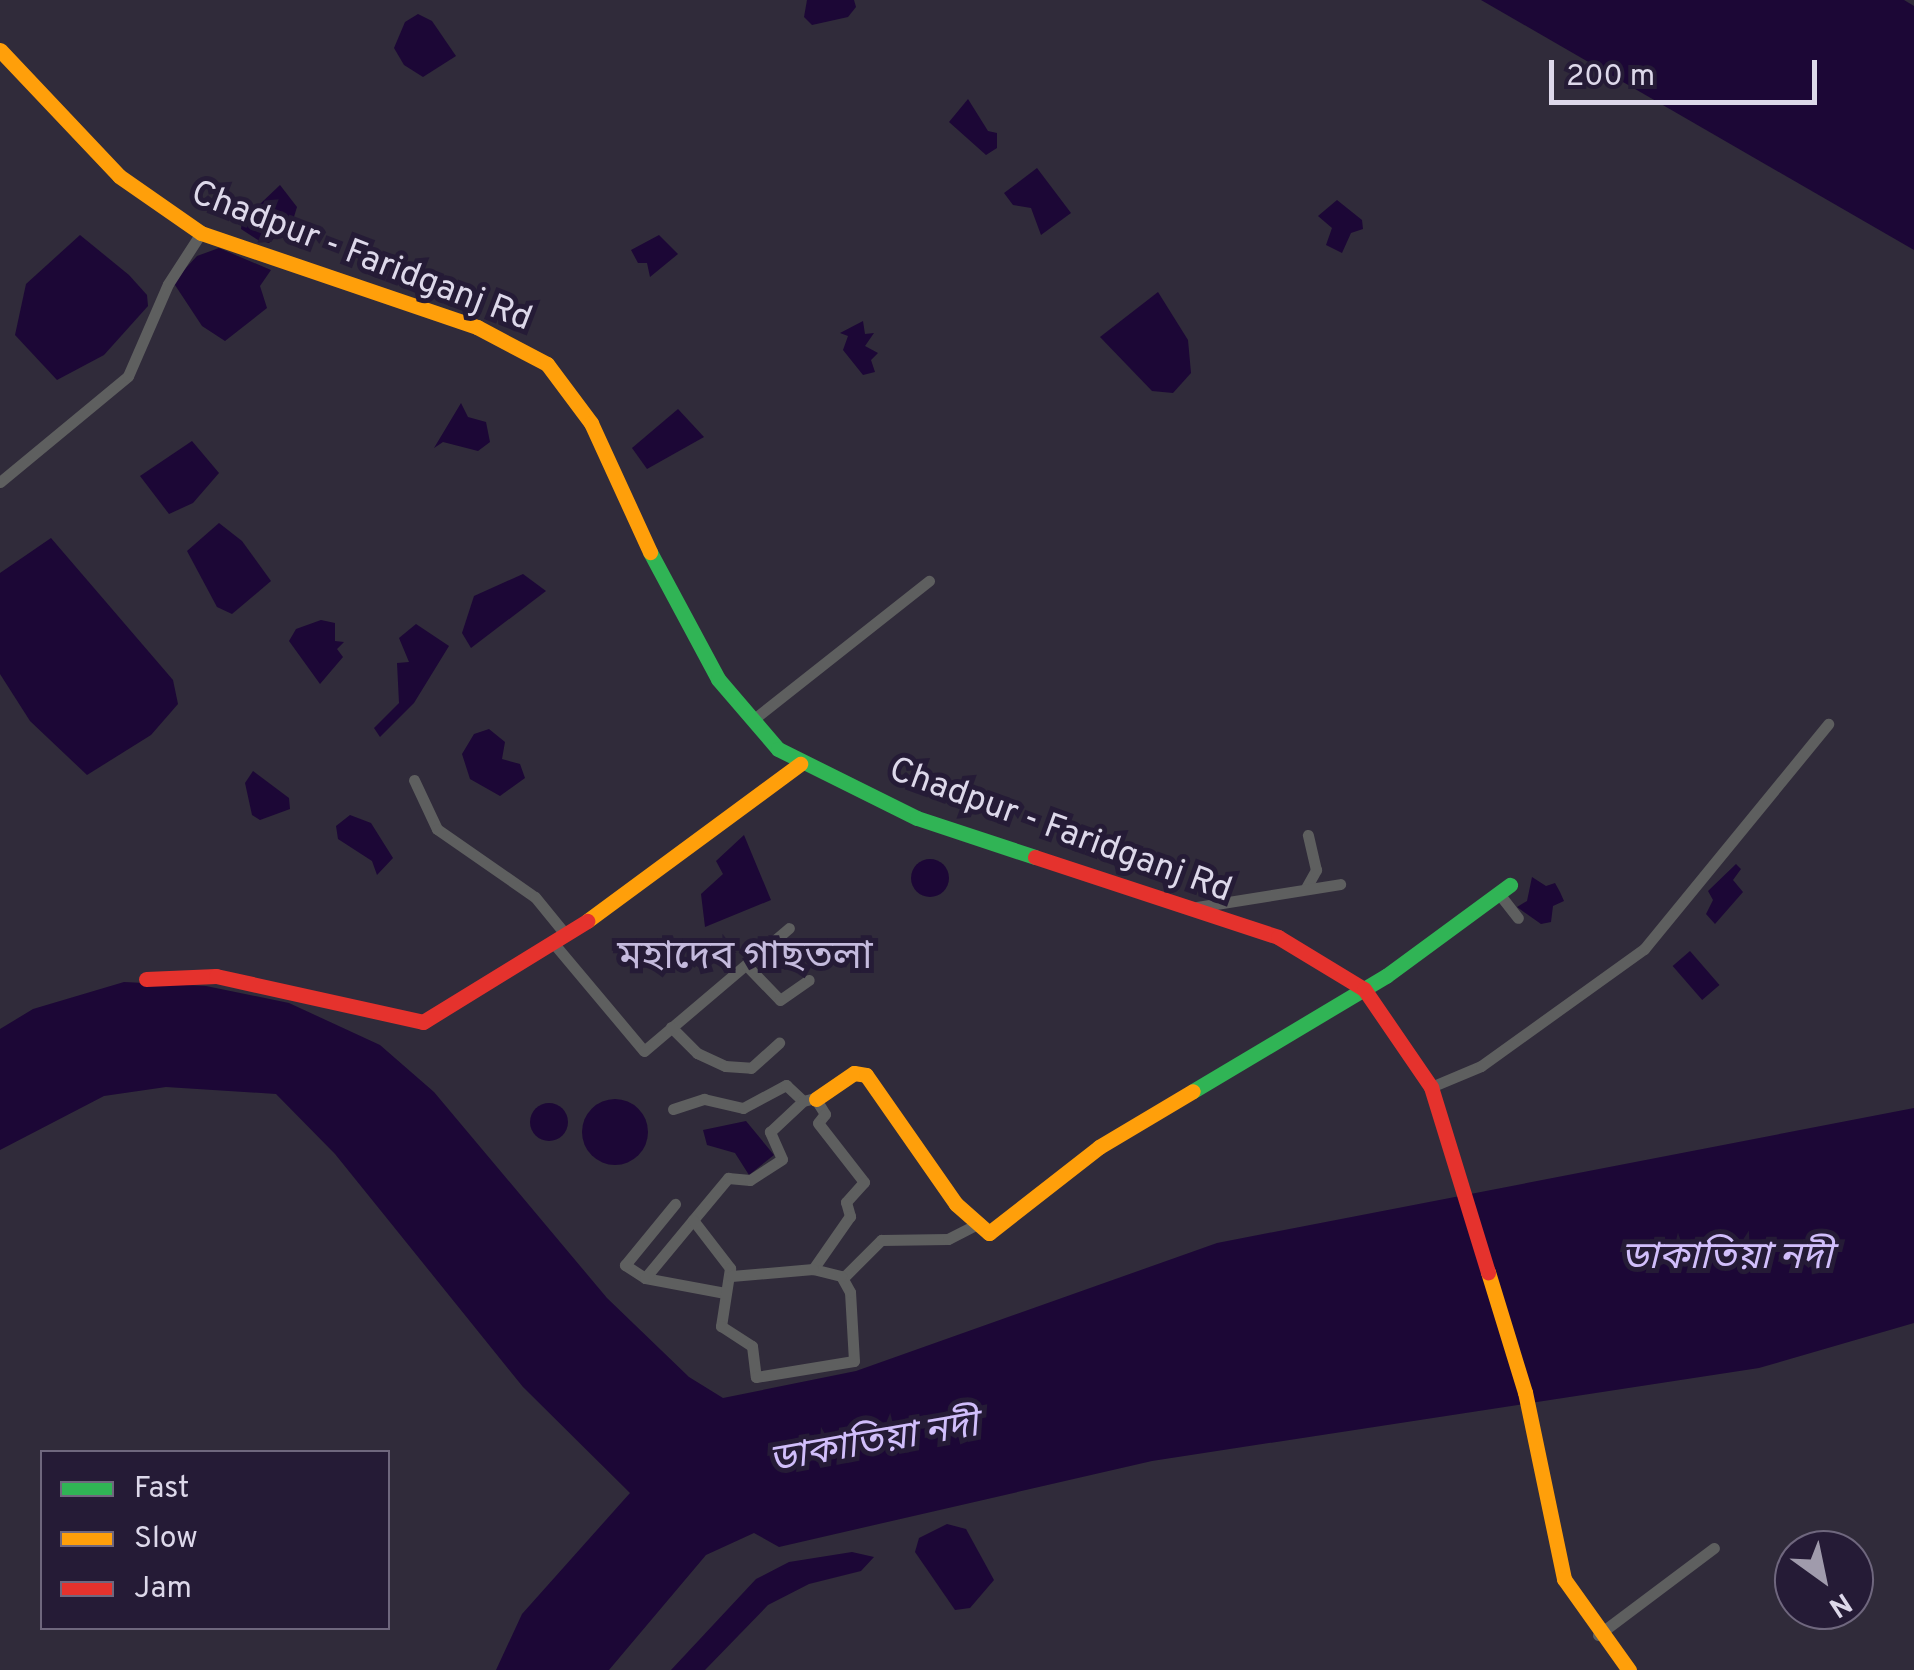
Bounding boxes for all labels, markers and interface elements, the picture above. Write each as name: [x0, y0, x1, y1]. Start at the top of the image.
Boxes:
scale bar: [1554, 40, 1822, 102]
text: 200 m: [1566, 59, 1655, 96]
street label: Chadpur - Faridganj Rd: [185, 173, 537, 341]
street label: Chadpur - Faridganj Rd: [883, 749, 1237, 913]
district label: মহাদেব গাছতলা: [617, 934, 873, 982]
water label: ডাকাতিয়া নদী: [1621, 1236, 1833, 1282]
water label: ডাকাতিয়া নদী: [766, 1403, 982, 1485]
legend: [40, 1450, 390, 1630]
text: Fast: [134, 1471, 189, 1508]
text: Slow: [134, 1521, 198, 1558]
north arrow: [1774, 1530, 1874, 1630]
text: Jam: [134, 1571, 192, 1608]
text: N: [1821, 1583, 1857, 1624]

